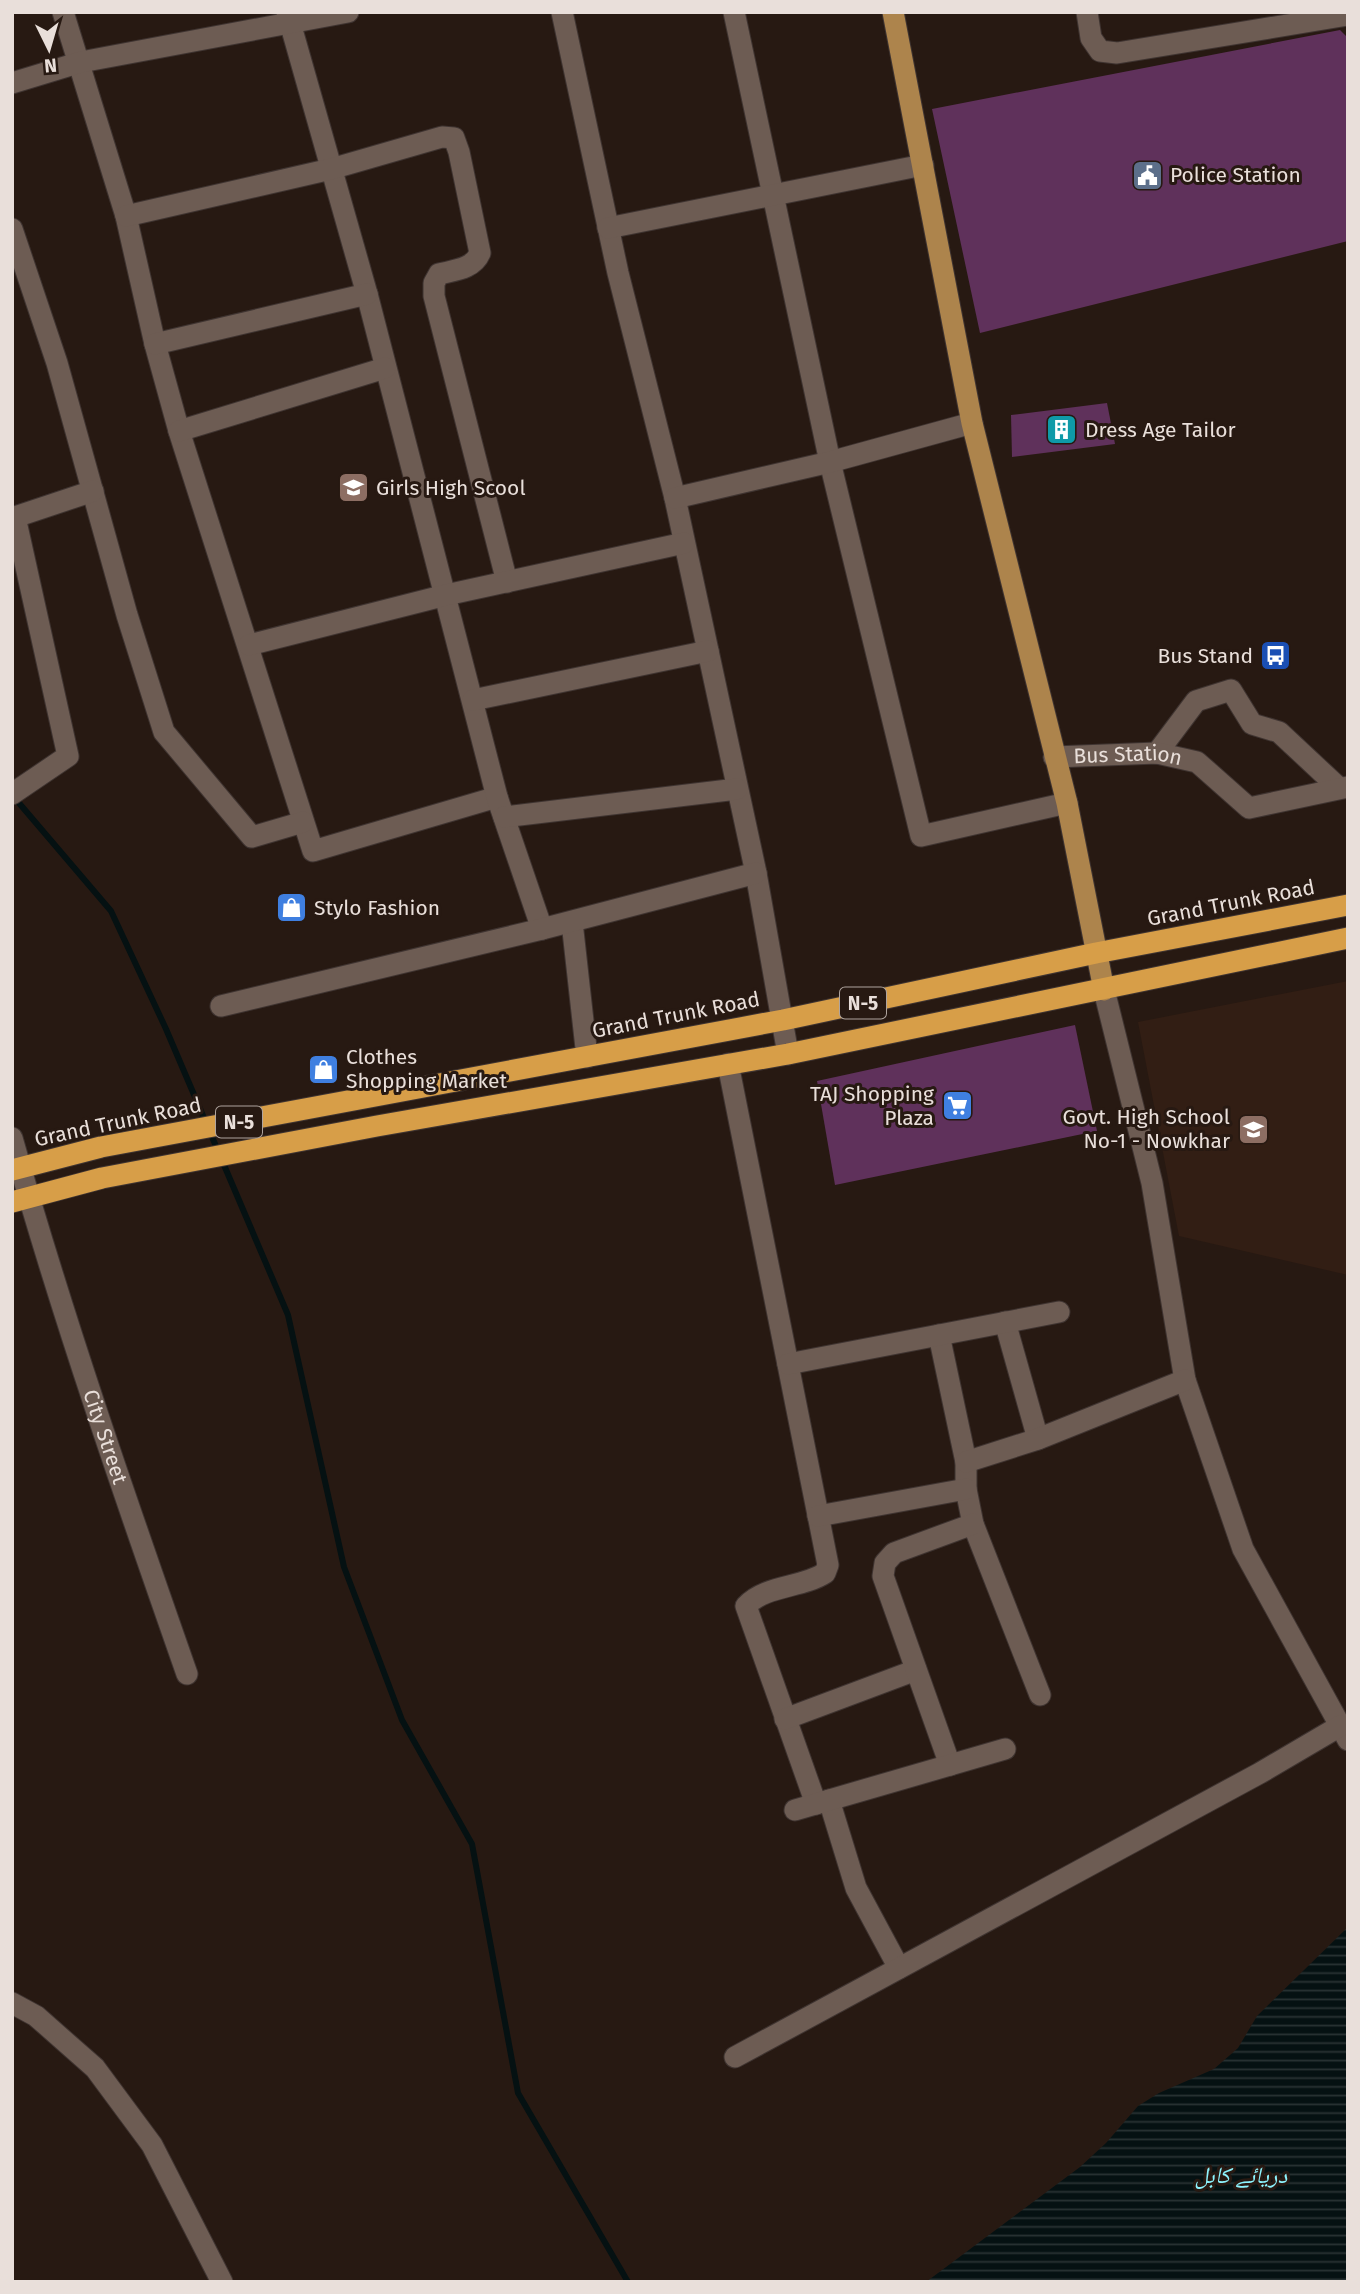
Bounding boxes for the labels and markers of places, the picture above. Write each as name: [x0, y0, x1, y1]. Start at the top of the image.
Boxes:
public building icon: Police Station: [1130, 158, 1164, 192]
place label: Police Station: [1170, 162, 1301, 188]
building icon: Dress Age Tailor: [1045, 413, 1079, 447]
place label: Dress Age Tailor: [1085, 417, 1236, 443]
school or university icon: Girls High Scool: [336, 471, 370, 505]
place label: Girls High Scool: [376, 475, 526, 501]
bus stop icon: Bus Stand: [1259, 639, 1293, 673]
place label: Bus Stand: [1157, 643, 1253, 669]
shop icon: Stylo Fashion: [274, 891, 308, 925]
place label: Stylo Fashion: [314, 895, 440, 921]
place label: Clothes Shopping Market: [346, 1044, 508, 1094]
shop icon: Clothes Shopping Market: [306, 1052, 340, 1086]
place label: TAJ Shopping Plaza: [810, 1081, 934, 1131]
supermarket icon: TAJ Shopping Plaza: [940, 1089, 974, 1123]
place label: Govt. High School No-1 - Nowkhar: [1063, 1104, 1230, 1154]
school or university icon: Govt. High School No-1 - Nowkhar: [1236, 1112, 1270, 1146]

